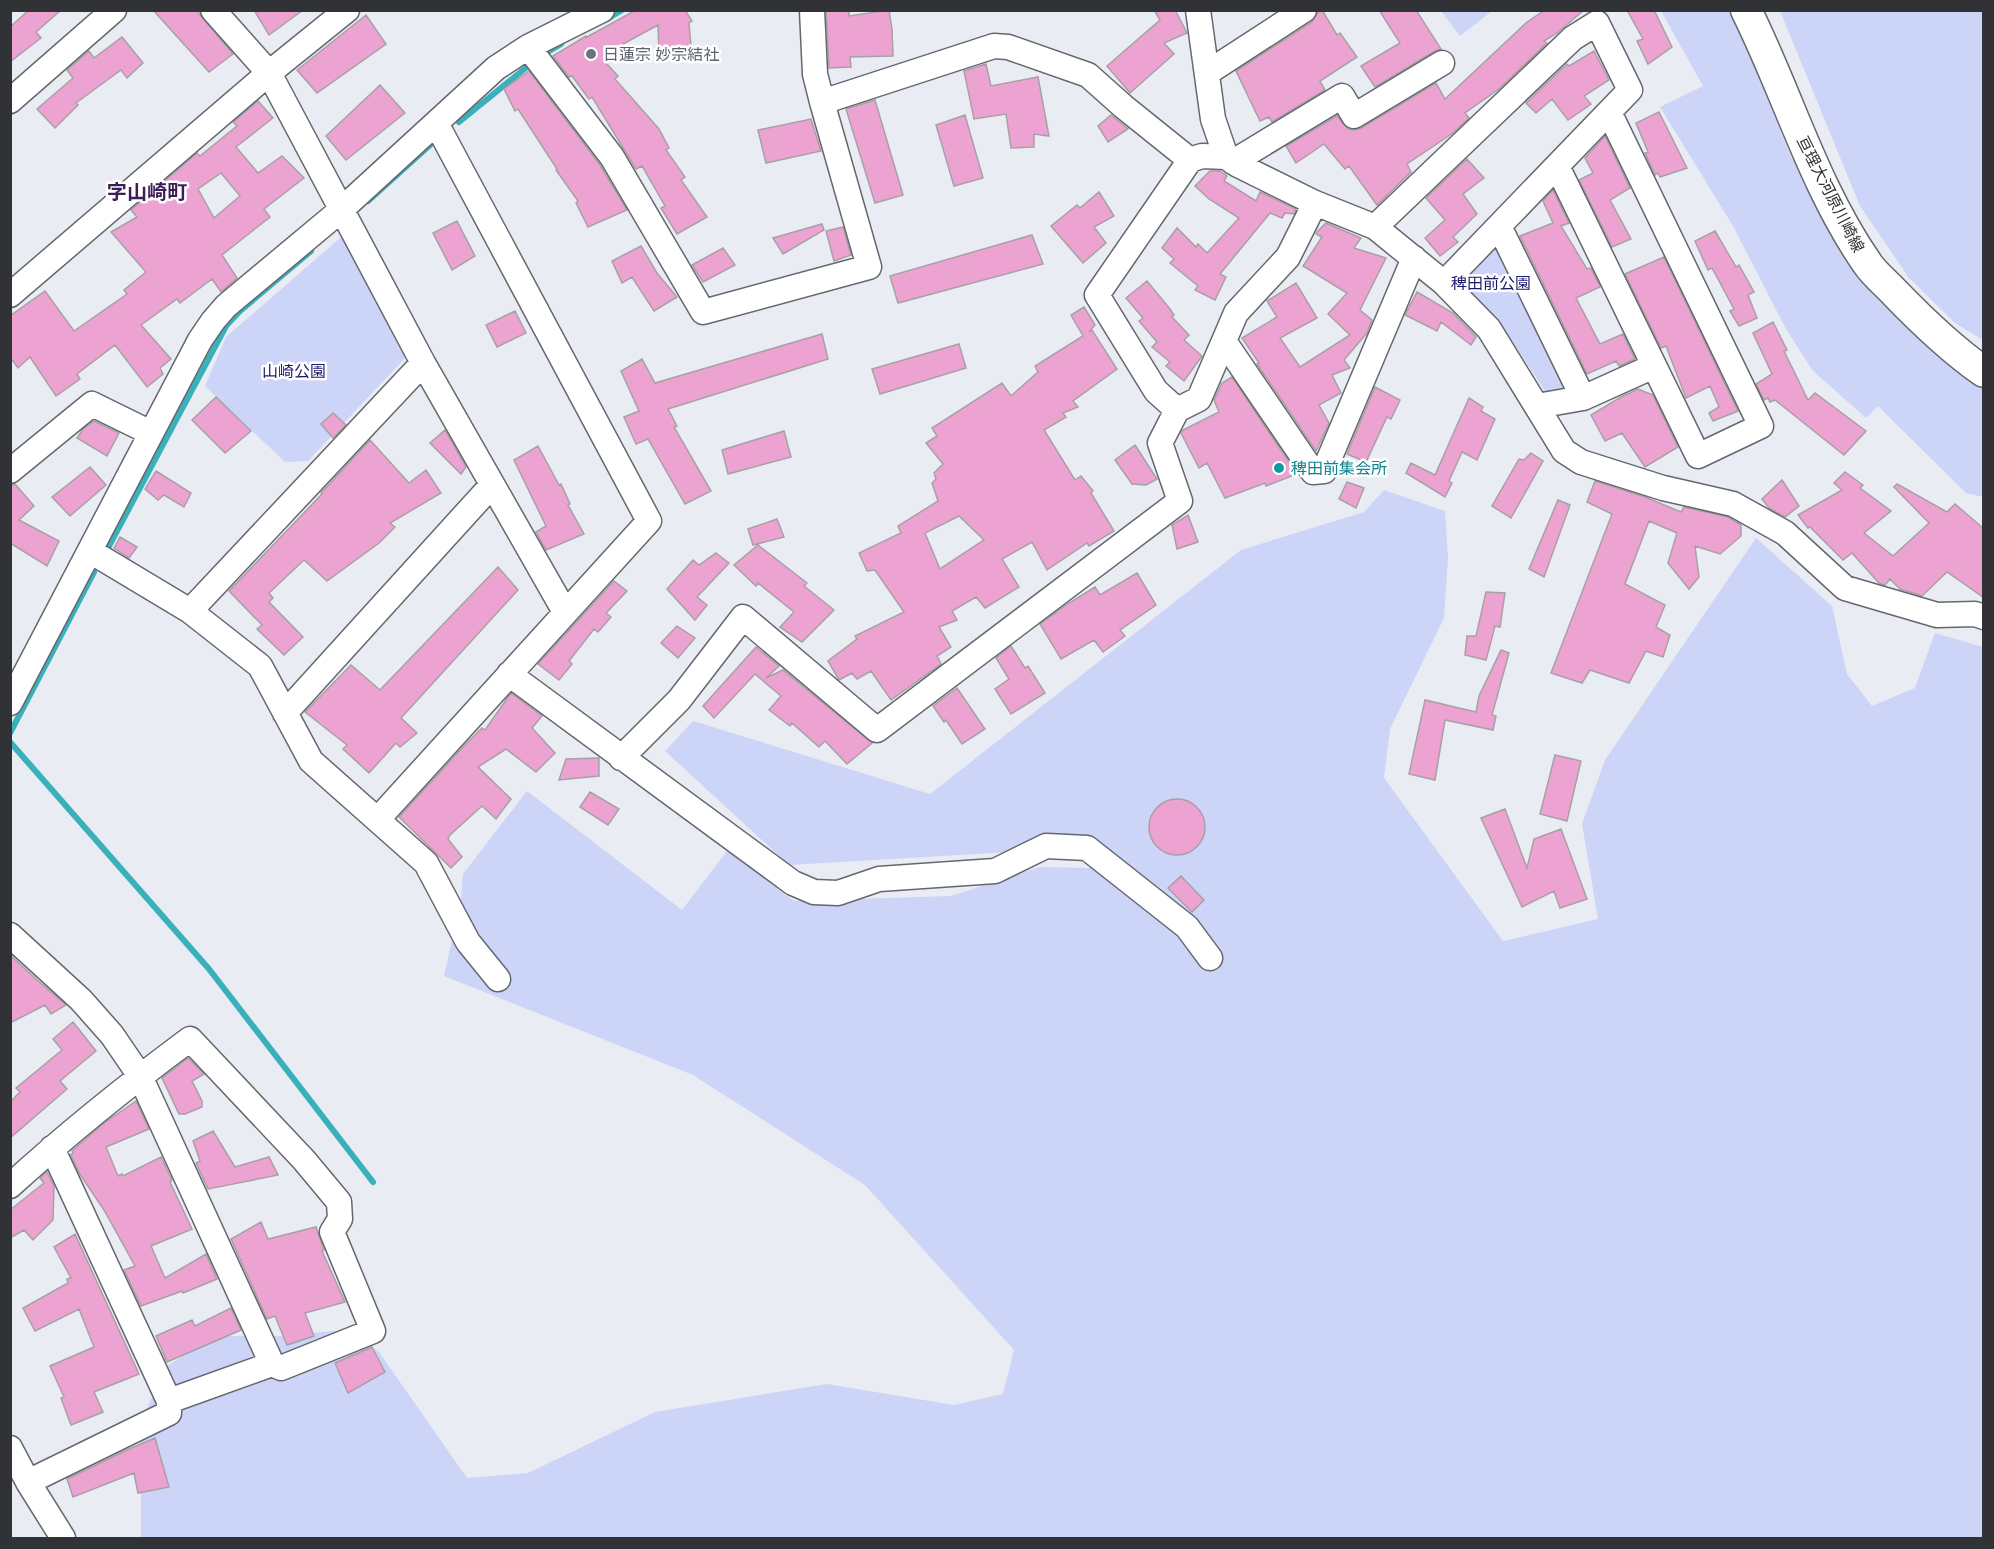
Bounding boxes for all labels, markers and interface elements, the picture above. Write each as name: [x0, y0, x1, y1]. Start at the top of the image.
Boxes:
place label: 日蓮宗 妙宗結社: [603, 45, 719, 64]
marker: 日蓮宗 妙宗結社: [584, 47, 598, 61]
street label: 亘理大河原川崎線: [1793, 133, 1868, 256]
district label: 字山崎町: [107, 180, 187, 204]
park label: 稗田前公園: [1451, 274, 1531, 293]
park label: 山崎公園: [262, 362, 326, 381]
place label: 稗田前集会所: [1291, 459, 1387, 478]
marker: 稗田前集会所: [1272, 461, 1286, 475]

